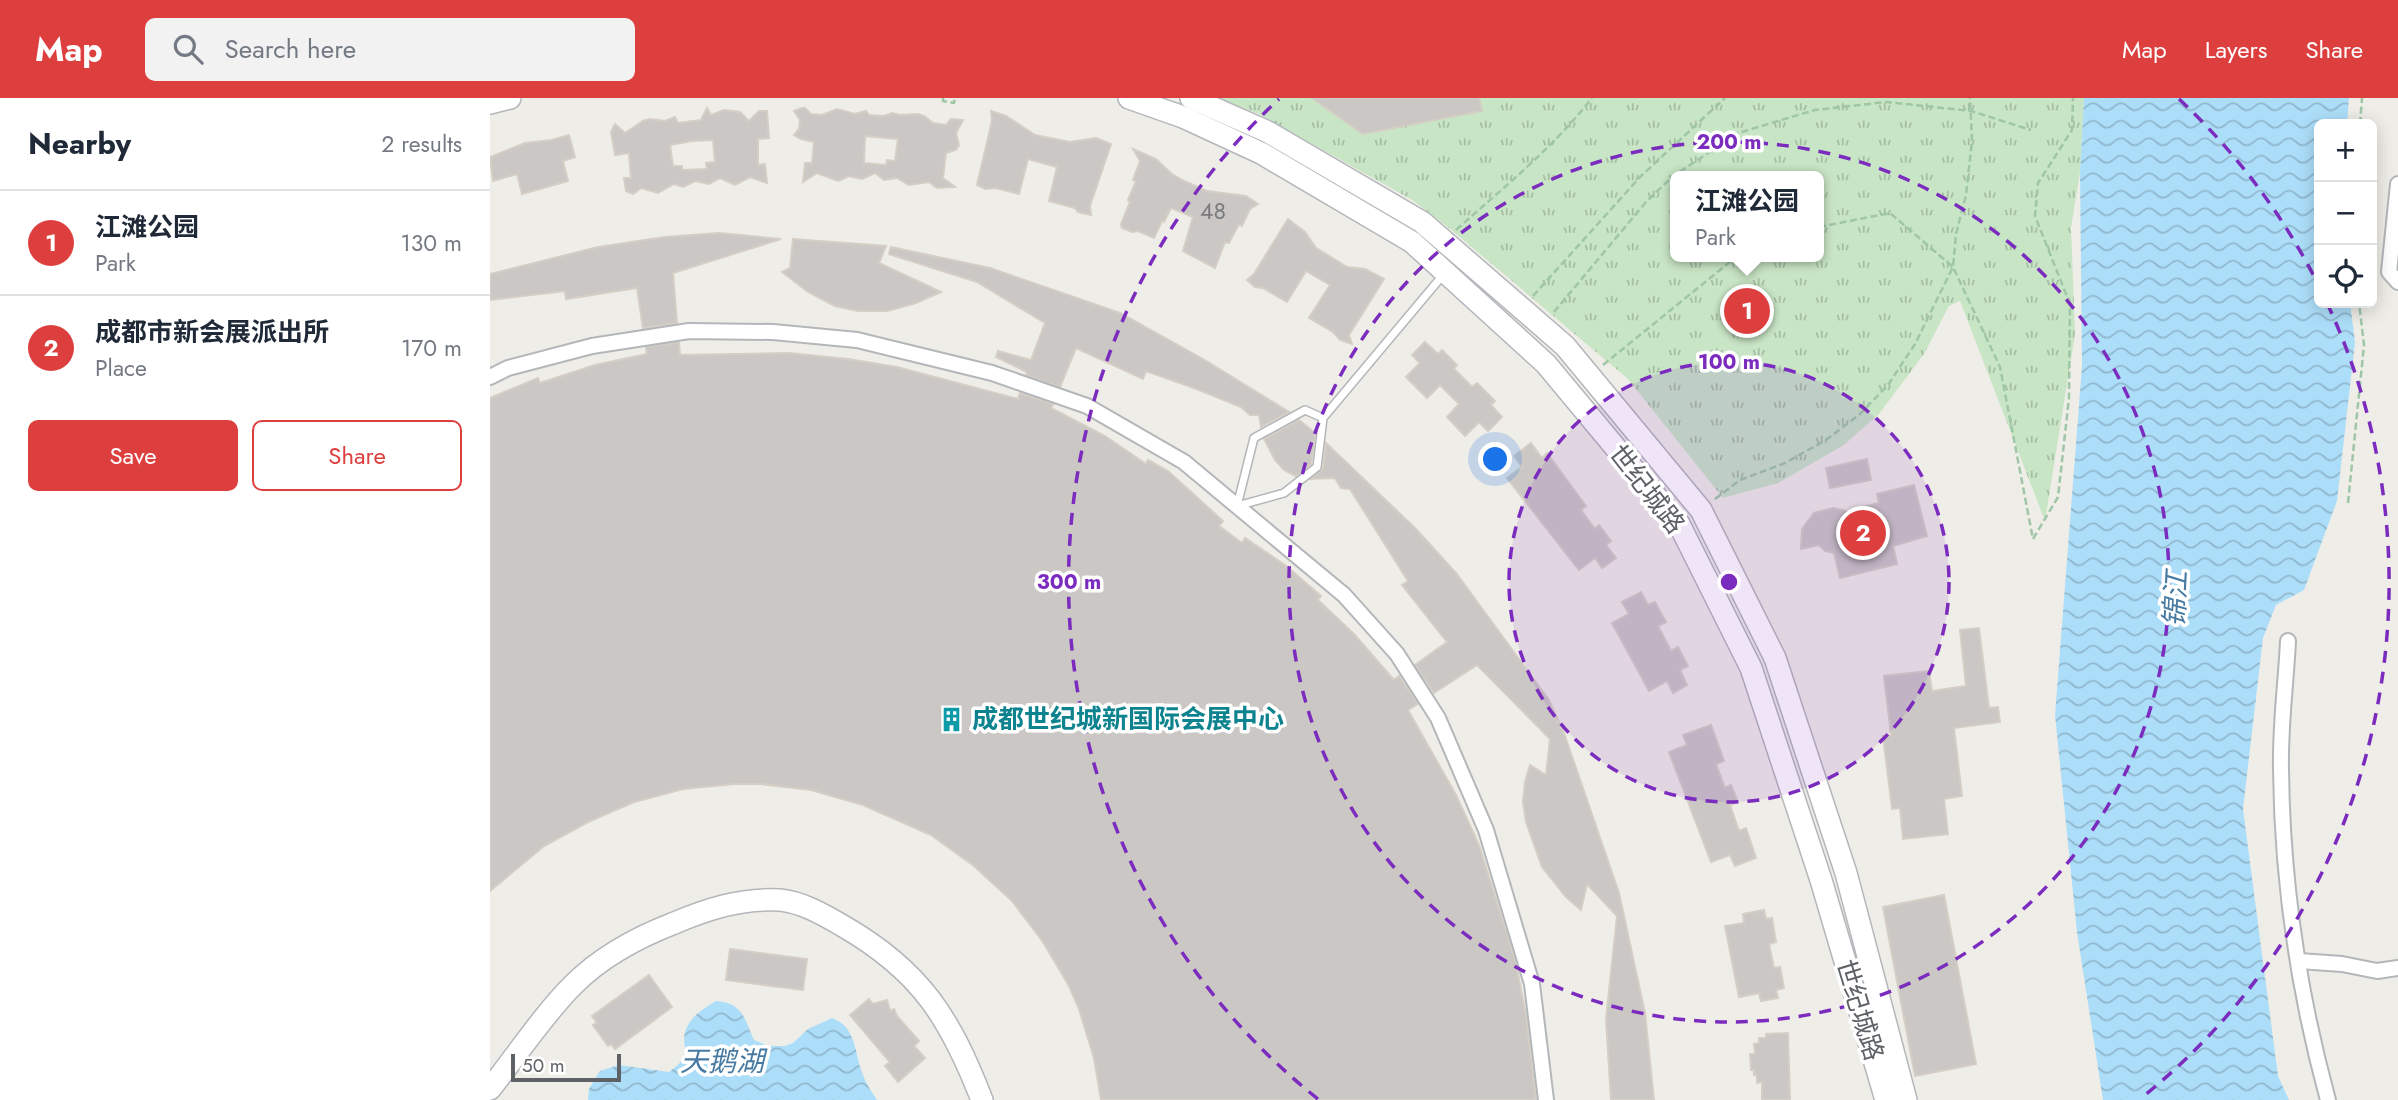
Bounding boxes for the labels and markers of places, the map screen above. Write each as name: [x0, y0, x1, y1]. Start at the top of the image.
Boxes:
pin: 1: [1724, 285, 1770, 337]
pin: 2: [1840, 507, 1886, 559]
centre of rings: [1717, 570, 1741, 594]
place label: 成都世纪城新国际会展中心: [972, 700, 1284, 738]
building icon: 成都世纪城新国际会展中心: [938, 705, 966, 733]

